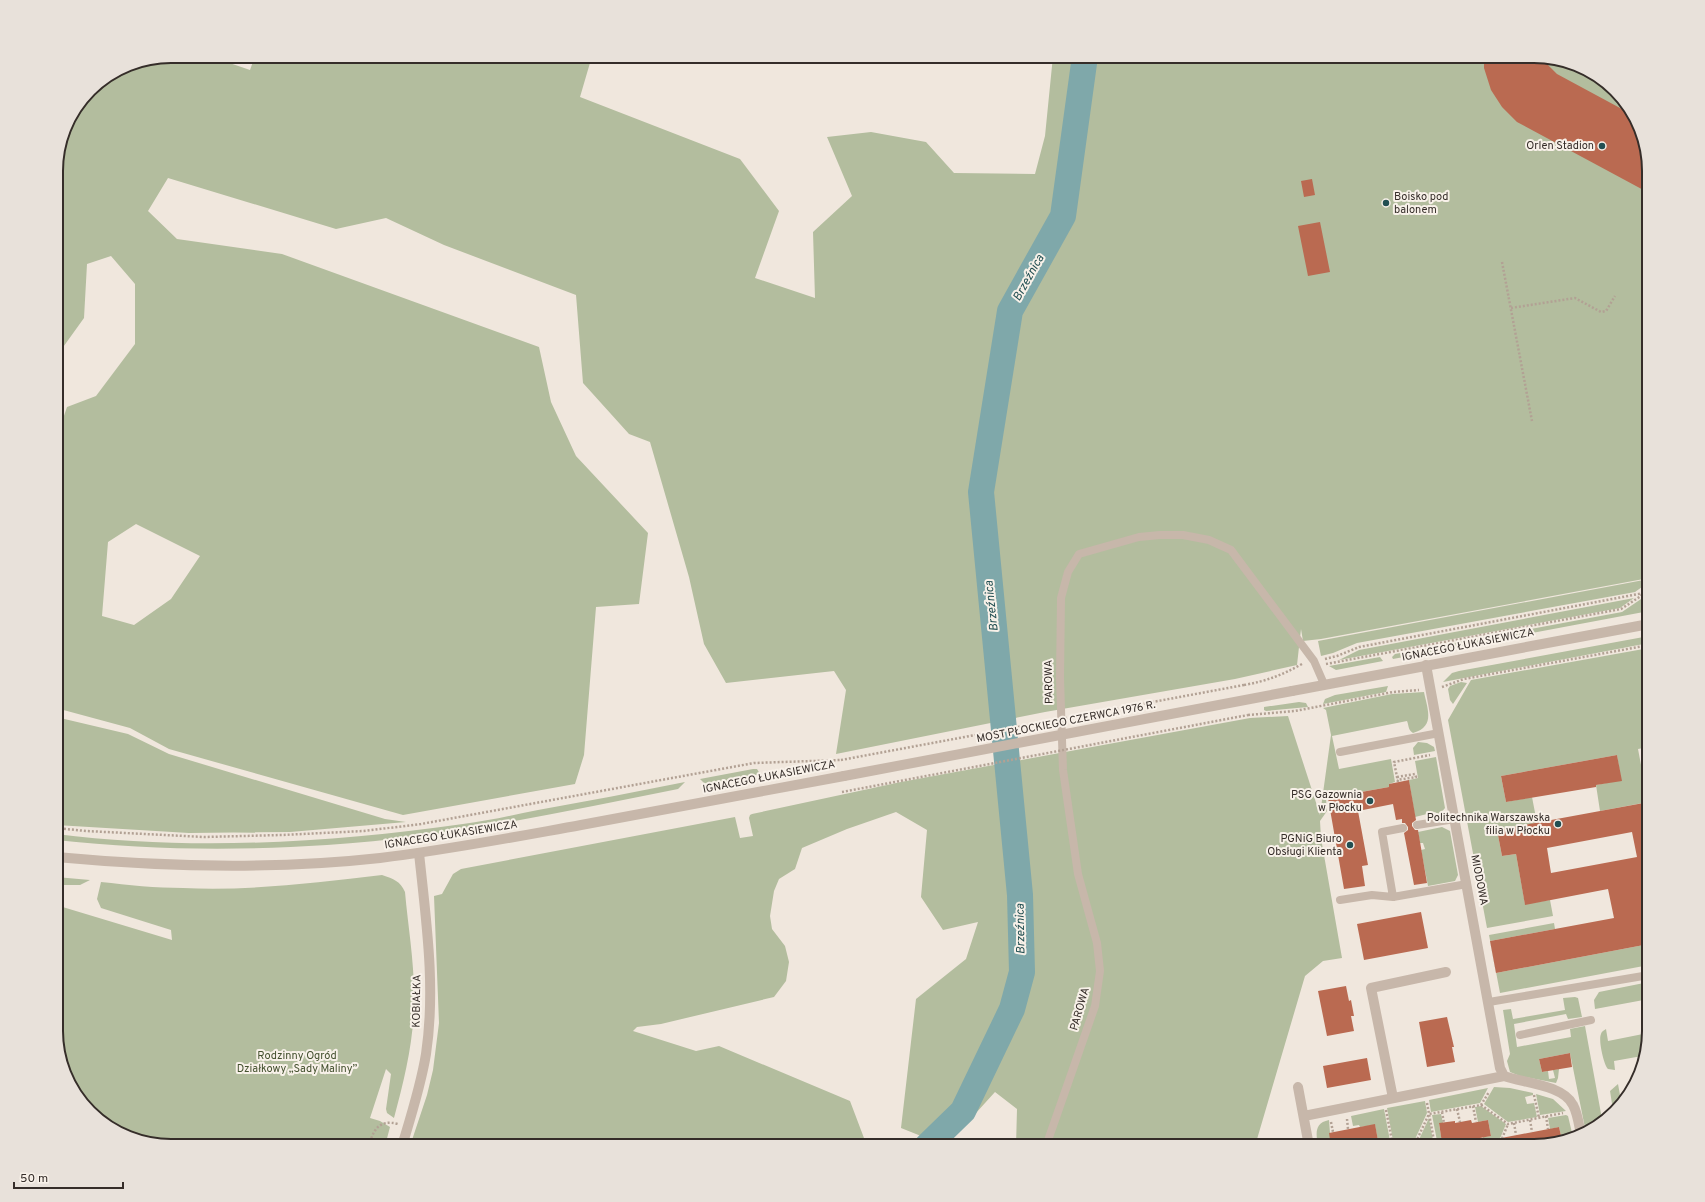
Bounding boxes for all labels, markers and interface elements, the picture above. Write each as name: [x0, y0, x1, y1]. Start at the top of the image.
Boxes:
place label: Orlen Stadion: [1526, 139, 1594, 153]
marker: Orlen Stadion: [1597, 141, 1607, 151]
place label: Boisko pod balonem: [1394, 190, 1449, 217]
marker: Boisko pod balonem: [1381, 198, 1391, 208]
water label: Brzeźnica: [1010, 251, 1049, 304]
water label: Brzeźnica: [981, 579, 1003, 632]
street label: IGNACEGO ŁUKASIEWICZA: [1401, 625, 1535, 665]
street label: PAROWA: [1042, 660, 1056, 704]
street label: MOST PŁOCKIEGO CZERWCA 1976 R.: [975, 698, 1157, 746]
street label: IGNACEGO ŁUKASIEWICZA: [702, 757, 836, 797]
place label: PSG Gazownia w Płocku: [1291, 788, 1362, 815]
marker: PSG Gazownia w Płocku: [1365, 796, 1375, 806]
place label: Politechnika Warszawska filia w Płocku: [1427, 811, 1550, 838]
street label: IGNACEGO ŁUKASIEWICZA: [383, 818, 519, 852]
marker: Politechnika Warszawska filia w Płocku: [1553, 819, 1563, 829]
place label: PGNiG Biuro Obsługi Klienta: [1267, 832, 1342, 859]
marker: PGNiG Biuro Obsługi Klienta: [1345, 840, 1355, 850]
street label: MIODOWA: [1467, 853, 1491, 907]
water label: Brzeźnica: [1013, 903, 1029, 955]
street label: KOBIAŁKA: [410, 974, 424, 1028]
street label: PAROWA: [1067, 986, 1093, 1032]
park label: Rodzinny Ogród Działkowy „Sady Maliny”: [237, 1049, 358, 1076]
scale bar: [14, 1164, 123, 1190]
text: 50 m: [20, 1171, 48, 1187]

